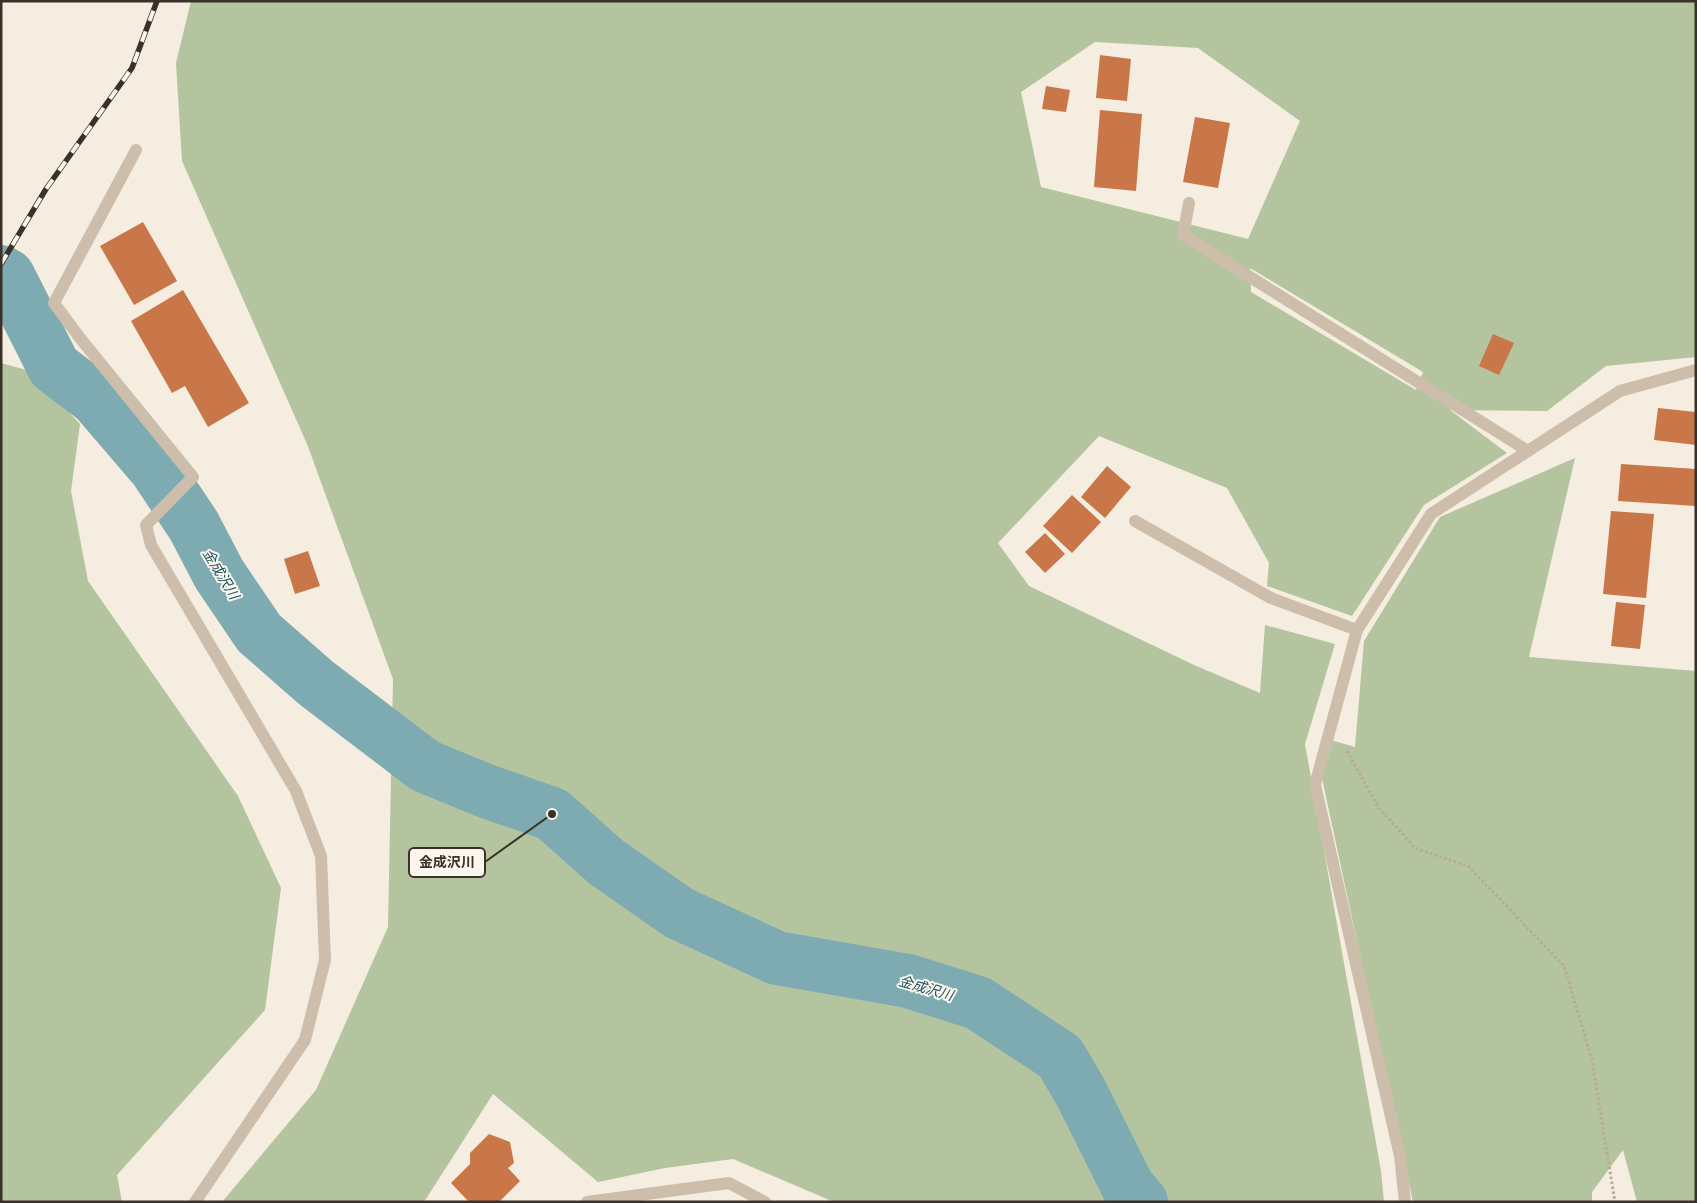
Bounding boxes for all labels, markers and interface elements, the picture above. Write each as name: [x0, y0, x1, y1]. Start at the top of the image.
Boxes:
water label: 金成沢川: [199, 546, 243, 604]
callout: 金成沢川: [409, 848, 485, 877]
text: 金成沢川: [419, 854, 475, 871]
water label: 金成沢川: [897, 973, 957, 1005]

